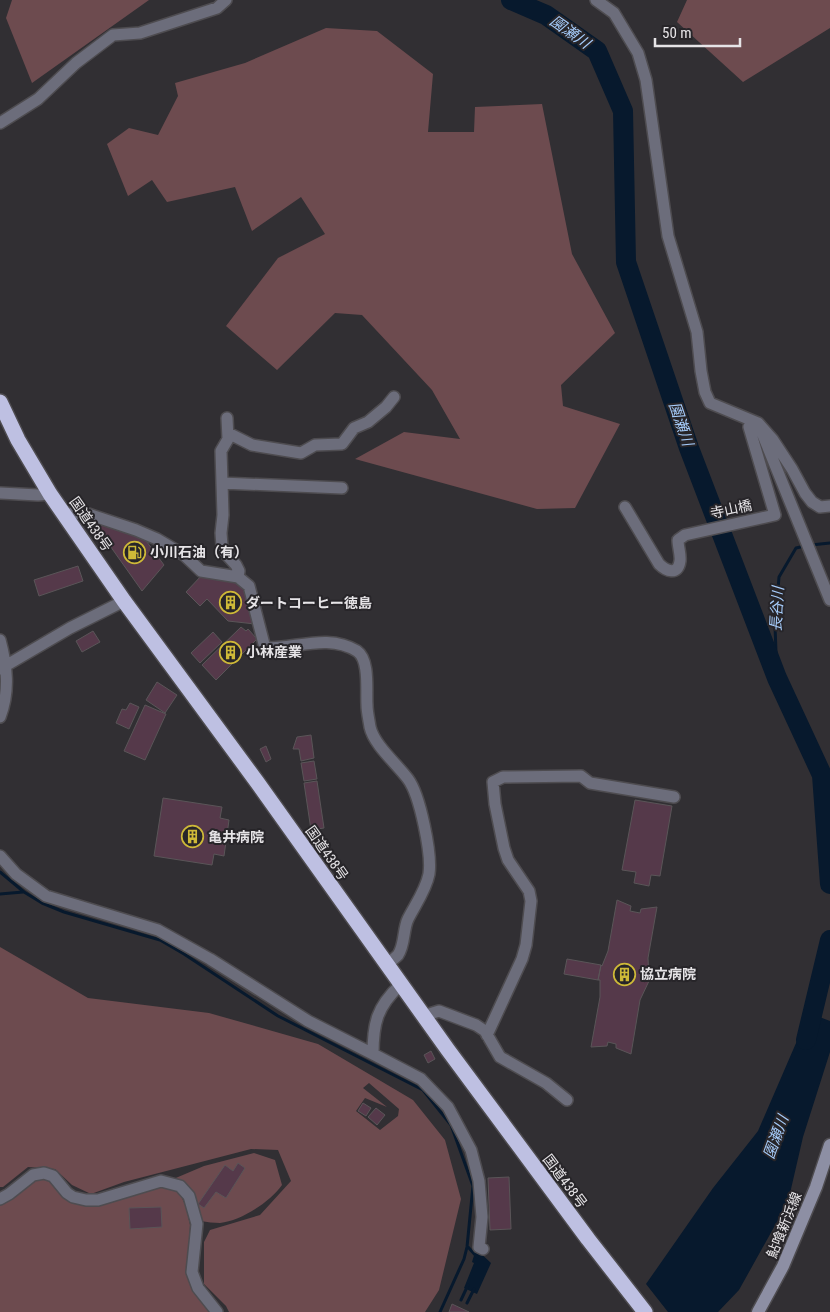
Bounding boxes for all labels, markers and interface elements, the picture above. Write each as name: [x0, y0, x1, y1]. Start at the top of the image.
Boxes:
water label: 園瀬川: [546, 12, 595, 53]
scale bar: [655, 15, 740, 47]
text: 50 m: [662, 24, 692, 42]
water label: 園瀬川: [665, 400, 697, 450]
street label: 国道438号: [66, 494, 116, 554]
street label: 寺山橋: [709, 497, 753, 521]
fuel station icon: 小川石油（有）: [122, 540, 146, 564]
place label: 小川石油（有）: [150, 544, 248, 560]
water label: 長谷川: [767, 584, 787, 632]
building icon: ダートコーヒー徳島: [218, 591, 242, 615]
place label: ダートコーヒー徳島: [246, 595, 372, 611]
building icon: 小林産業: [218, 640, 242, 664]
place label: 小林産業: [246, 644, 302, 660]
street label: 国道438号: [302, 823, 352, 883]
building icon: 亀井病院: [180, 825, 204, 849]
place label: 亀井病院: [208, 829, 264, 845]
building icon: 協立病院: [612, 962, 636, 986]
place label: 協立病院: [640, 966, 696, 982]
water label: 園瀬川: [760, 1111, 793, 1161]
street label: 国道438号: [540, 1151, 590, 1211]
street label: 鮎喰新浜線: [763, 1190, 805, 1260]

